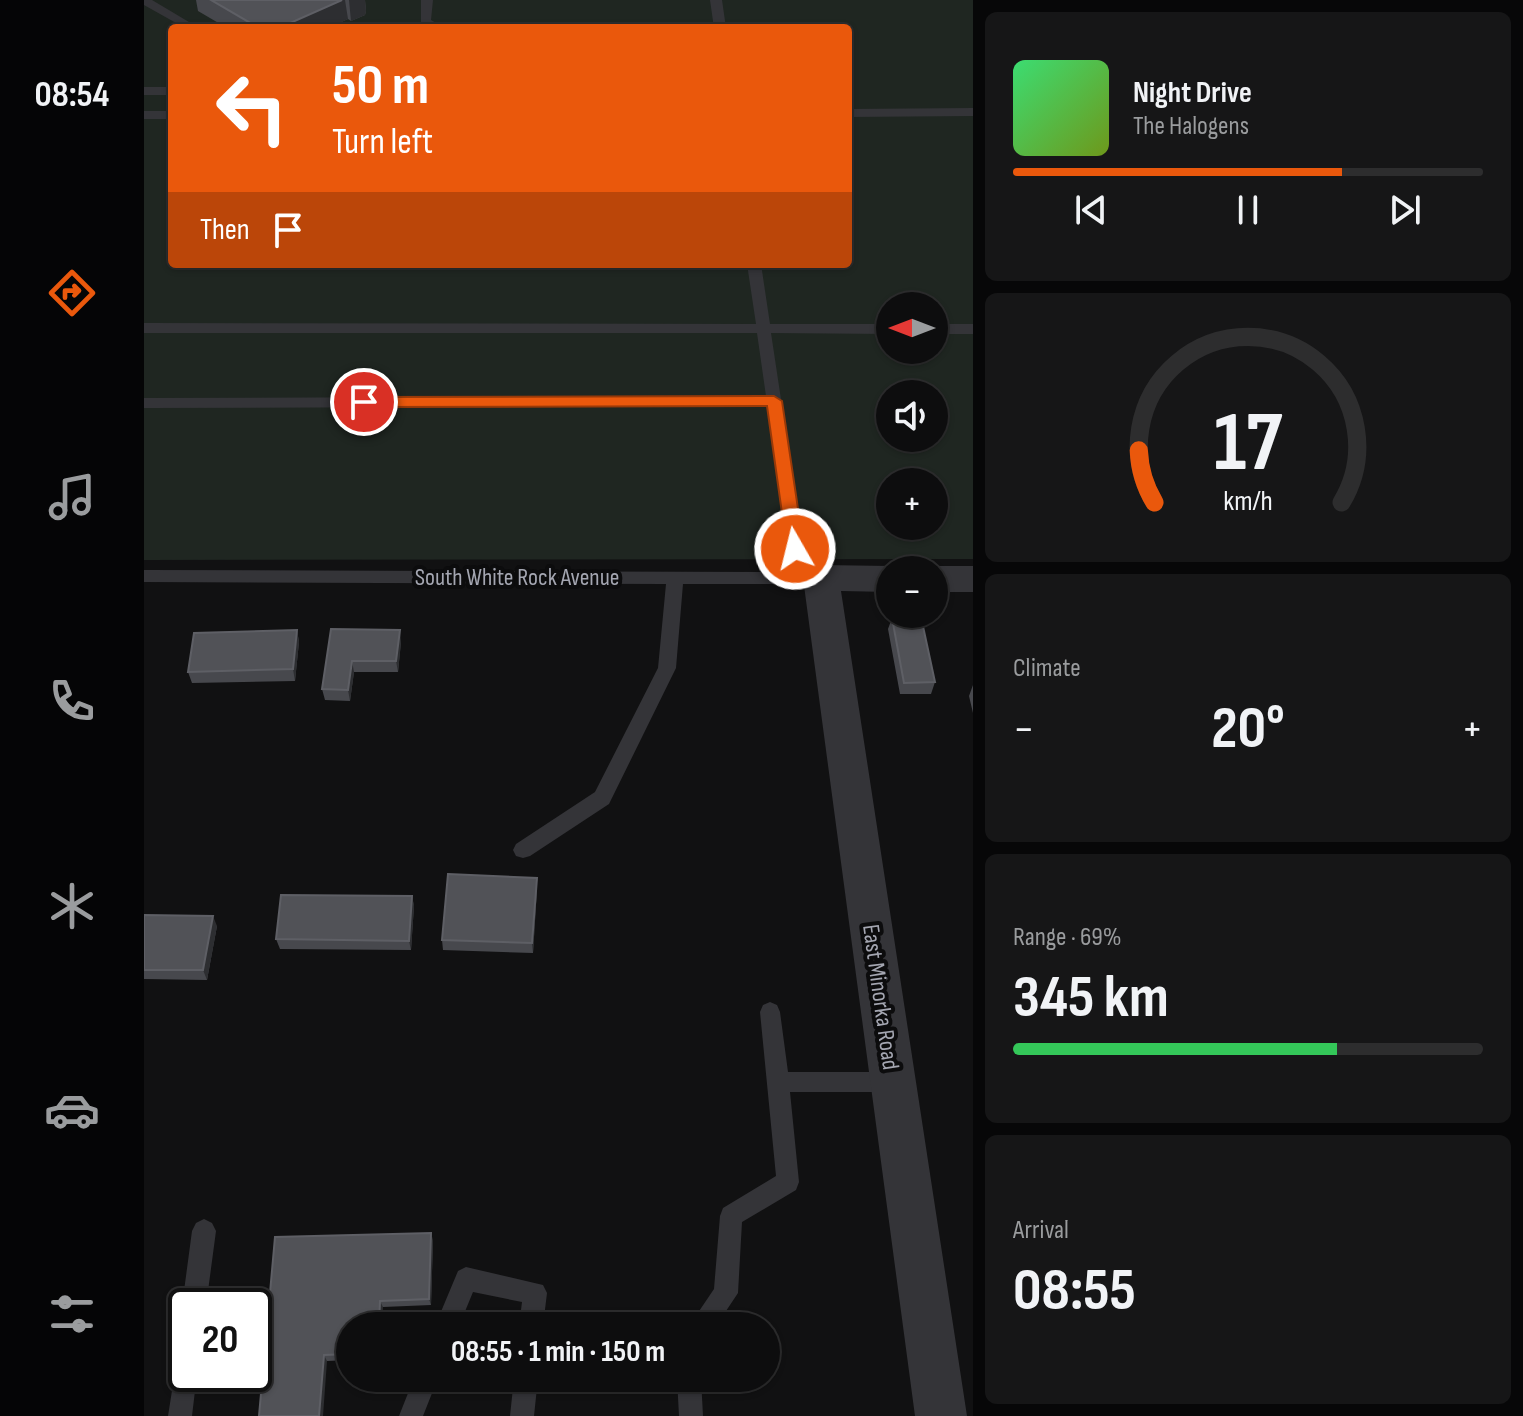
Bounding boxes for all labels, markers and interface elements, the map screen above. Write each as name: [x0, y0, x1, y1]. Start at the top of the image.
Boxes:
text: 50 m: [332, 53, 429, 120]
icon: left: [200, 56, 304, 160]
text: 08:54: [35, 74, 109, 117]
text: Night Drive: [1133, 75, 1252, 111]
text: The Halogens: [1133, 111, 1249, 142]
text: Turn left: [332, 121, 433, 164]
icon: previous: [1069, 188, 1113, 232]
icon: pause: [1226, 188, 1270, 232]
icon: next: [1383, 188, 1427, 232]
icon: arrive: [266, 208, 310, 252]
text: Then: [200, 212, 250, 248]
icon: directions: [44, 265, 100, 321]
north arrow: [876, 292, 948, 364]
map controls: [876, 292, 948, 628]
pin: [330, 368, 398, 436]
icon: arrive: [342, 380, 386, 424]
button: sound: [876, 380, 948, 452]
text: 17: [1214, 394, 1283, 494]
button: +: [876, 468, 948, 540]
icon: music: [44, 469, 100, 525]
text: km/h: [1223, 484, 1273, 519]
position arrow: [753, 507, 837, 591]
button: −: [876, 556, 948, 628]
street label: South White Rock Avenue: [415, 563, 619, 592]
text: Climate: [1013, 653, 1081, 684]
icon: phone: [44, 673, 100, 729]
text: 20°: [1211, 693, 1285, 765]
text: −: [1013, 703, 1035, 756]
text: +: [1461, 703, 1483, 756]
icon: climate: [44, 878, 100, 934]
street label: East Minorka Road: [856, 922, 905, 1072]
text: Range · 69%: [1013, 922, 1122, 953]
text: 345 km: [1013, 962, 1169, 1034]
icon: car: [44, 1082, 100, 1138]
text: Arrival: [1013, 1215, 1069, 1246]
text: 08:55: [1013, 1255, 1136, 1327]
icon: filters: [44, 1286, 100, 1342]
speed limit sign: 20: [168, 1288, 272, 1392]
text: 08:55 · 1 min · 150 m: [451, 1334, 665, 1370]

